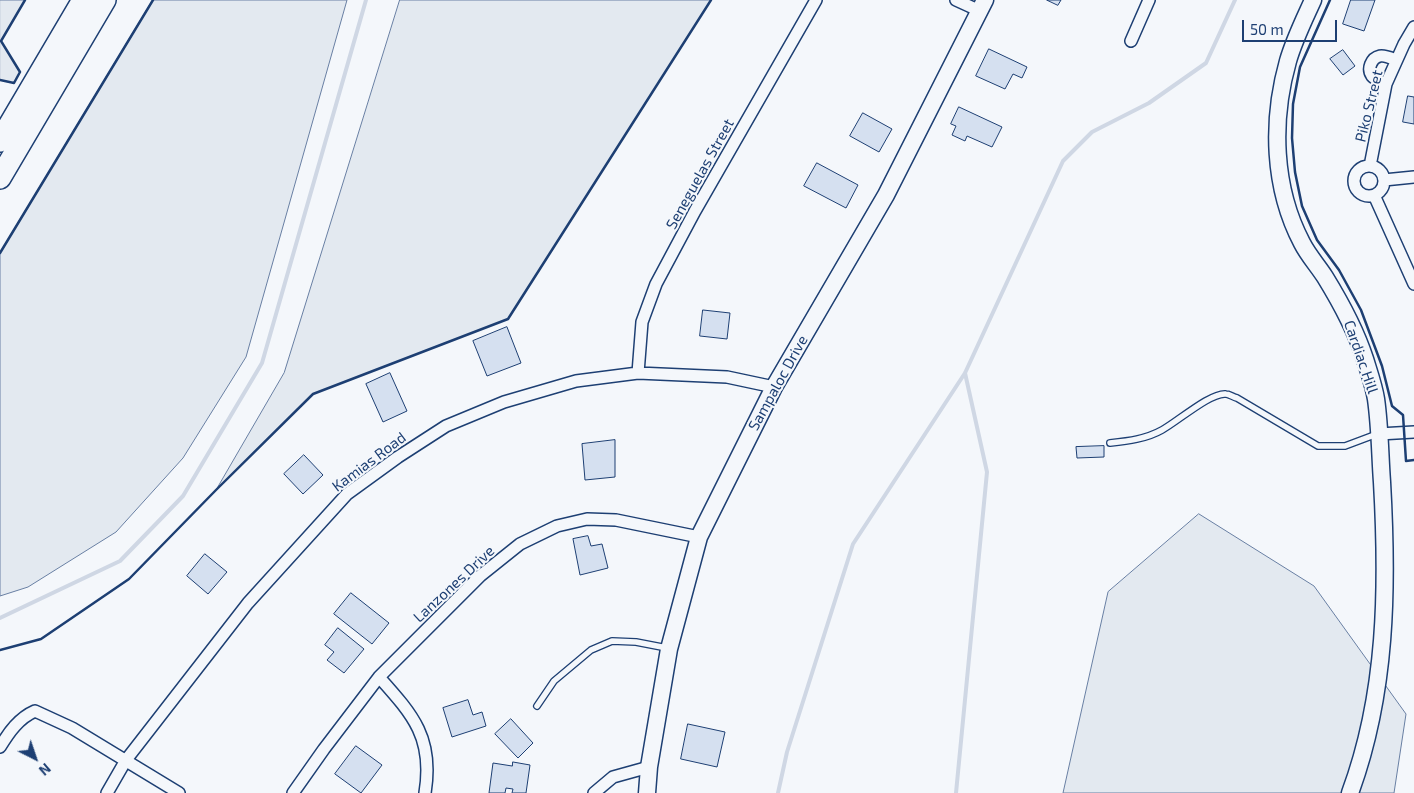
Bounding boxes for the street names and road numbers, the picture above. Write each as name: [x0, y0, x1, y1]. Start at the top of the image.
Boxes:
street label: Piko Street: [1351, 68, 1387, 144]
street label: Seneguelas Street: [662, 116, 738, 232]
street label: Cardiac Hill: [1340, 318, 1382, 396]
street label: Sampaloc Drive: [744, 332, 812, 434]
street label: Kamias Road: [329, 428, 409, 496]
street label: Lanzones Drive: [410, 542, 498, 626]

